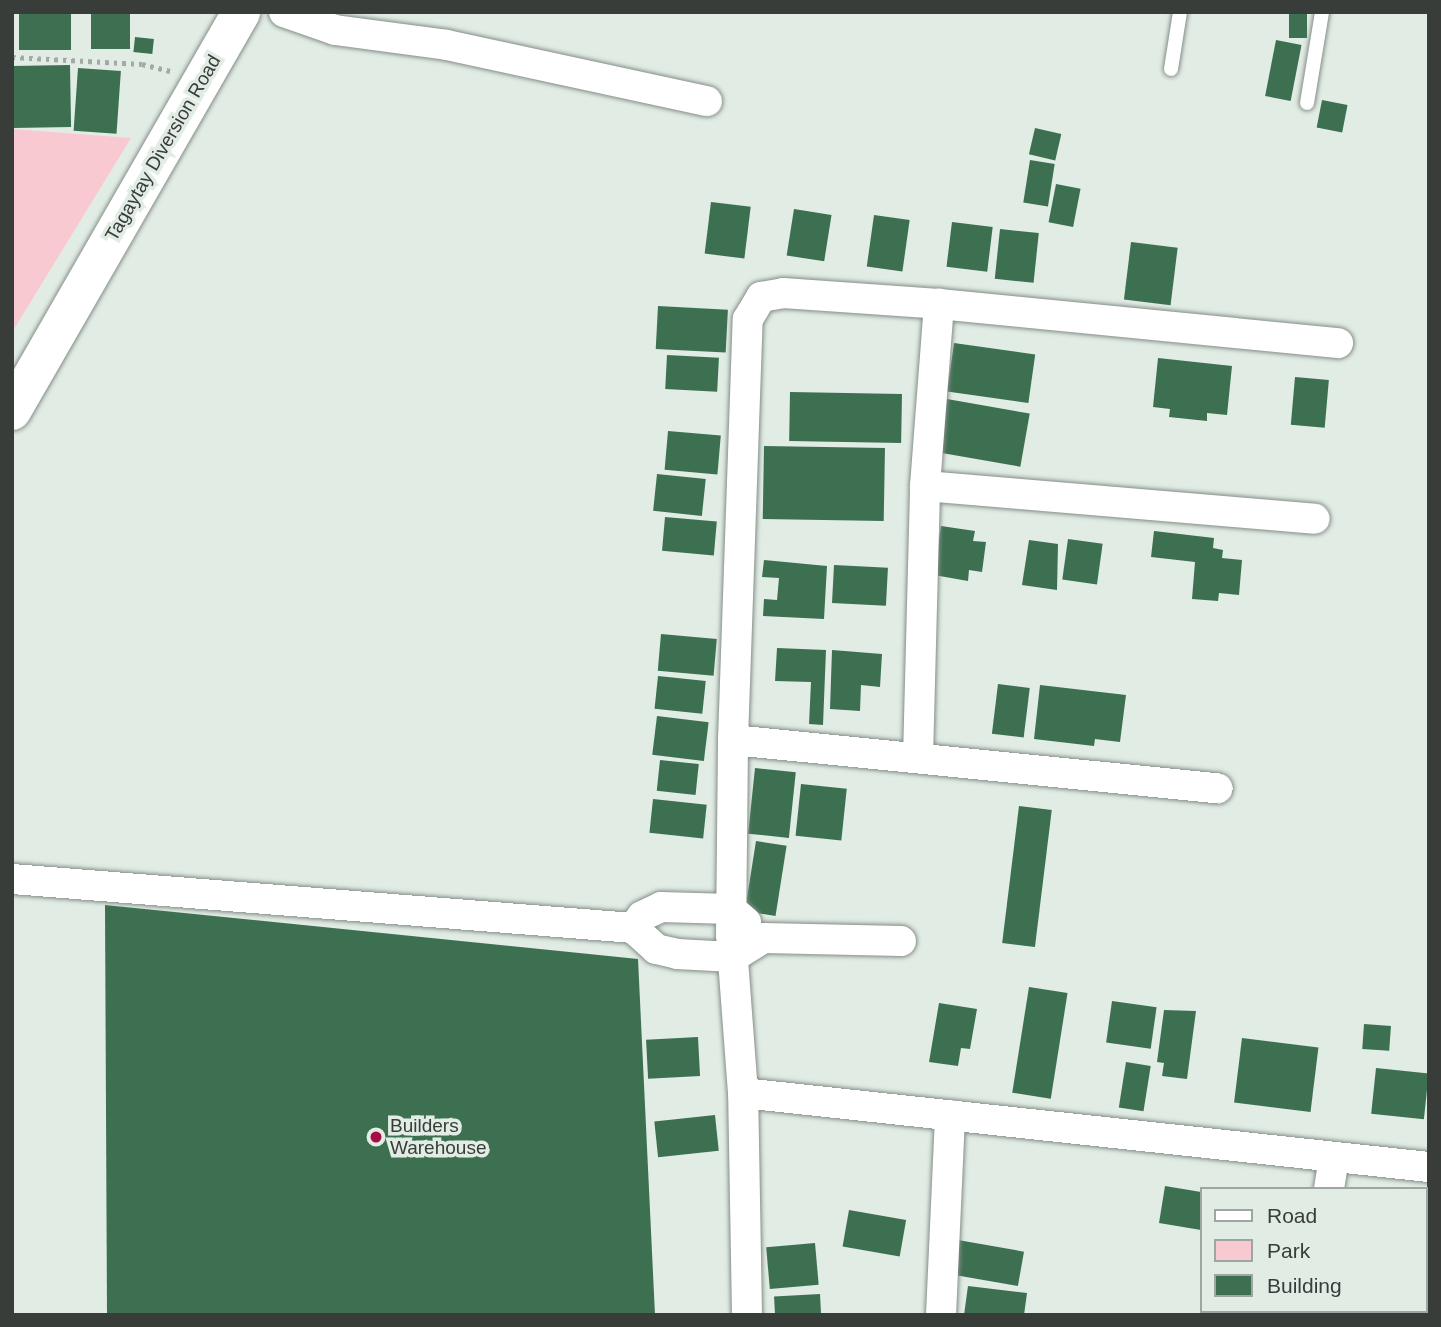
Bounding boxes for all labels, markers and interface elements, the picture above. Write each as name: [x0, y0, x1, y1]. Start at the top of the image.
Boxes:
street label: Tagaytay Diversion Road: [100, 51, 226, 245]
place label: Builders Warehouse: [390, 1115, 486, 1159]
marker: Builders Warehouse: [368, 1129, 384, 1145]
legend: [1200, 1187, 1427, 1313]
text: Road: [1267, 1204, 1317, 1227]
text: Park: [1267, 1239, 1310, 1262]
text: Building: [1267, 1274, 1342, 1297]

